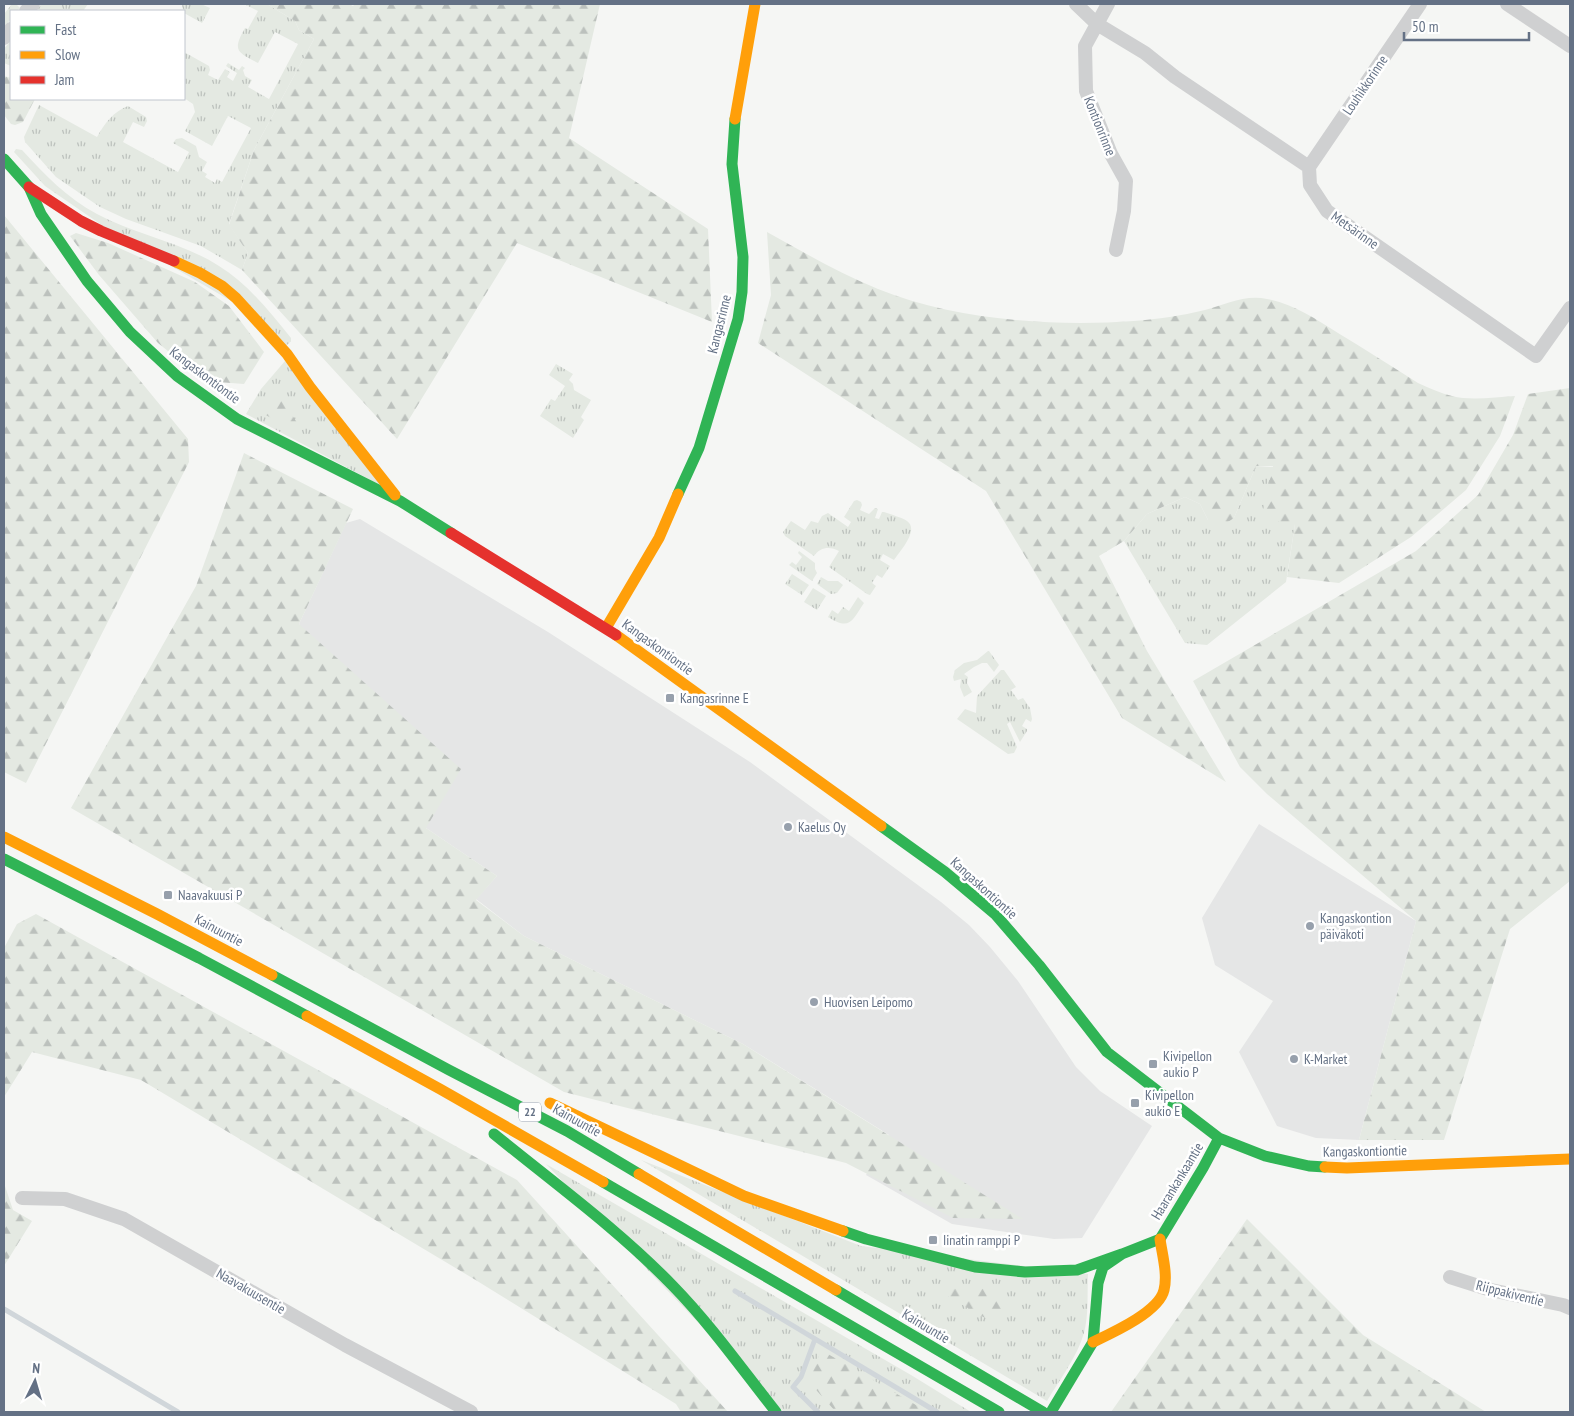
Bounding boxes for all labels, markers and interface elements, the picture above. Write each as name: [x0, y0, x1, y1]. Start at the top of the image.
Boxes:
legend: [10, 10, 185, 100]
scale bar: [1404, 10, 1529, 42]
text: 50 m: [1412, 17, 1438, 36]
text: Fast: [55, 20, 76, 39]
text: Slow: [55, 45, 80, 64]
street label: Louhikkorinne: [1338, 52, 1392, 118]
text: Jam: [54, 70, 74, 89]
street label: Kontionrinne: [1080, 94, 1120, 159]
street label: Metsärinne: [1328, 207, 1382, 253]
street label: Kangasrinne: [703, 293, 735, 355]
street label: Kangaskontiontie: [166, 343, 244, 408]
street label: Kangaskontiontie: [619, 615, 697, 679]
place label: Kangasrinne E: [680, 689, 749, 707]
marker: Kangasrinne E: [664, 692, 676, 704]
place label: Kaelus Oy: [798, 818, 847, 836]
marker: Kaelus Oy: [782, 821, 794, 833]
street label: Kangaskontiontie: [947, 853, 1021, 923]
place label: Naavakuusi P: [178, 886, 242, 904]
marker: Naavakuusi P: [162, 889, 174, 901]
place label: Kangaskontion päiväkoti: [1320, 909, 1391, 943]
street label: Kainuuntie: [192, 910, 247, 950]
marker: Kangaskontion päiväkoti: [1304, 920, 1316, 932]
place label: Huovisen Leipomo: [824, 993, 913, 1011]
marker: Huovisen Leipomo: [808, 996, 820, 1008]
place label: Kivipellon aukio P: [1163, 1047, 1212, 1081]
place label: K-Market: [1304, 1050, 1348, 1068]
marker: K-Market: [1288, 1053, 1300, 1065]
marker: Kivipellon aukio P: [1147, 1058, 1159, 1070]
place label: Kivipellon aukio E: [1145, 1086, 1194, 1120]
marker: Kivipellon aukio E: [1129, 1097, 1141, 1109]
street label: Kainuuntie: [550, 1099, 604, 1141]
road number: 22: [519, 1102, 541, 1122]
street label: Haarankankaantie: [1147, 1139, 1207, 1223]
street label: Kangaskontiontie: [1323, 1141, 1407, 1161]
place label: Iinatin ramppi P: [943, 1231, 1020, 1249]
marker: Iinatin ramppi P: [927, 1234, 939, 1246]
street label: Naavakuusentie: [213, 1264, 289, 1318]
street label: Riippakiventie: [1474, 1276, 1546, 1310]
street label: Kainuuntie: [899, 1305, 953, 1347]
north arrow: [10, 1356, 60, 1406]
text: N: [32, 1359, 41, 1377]

